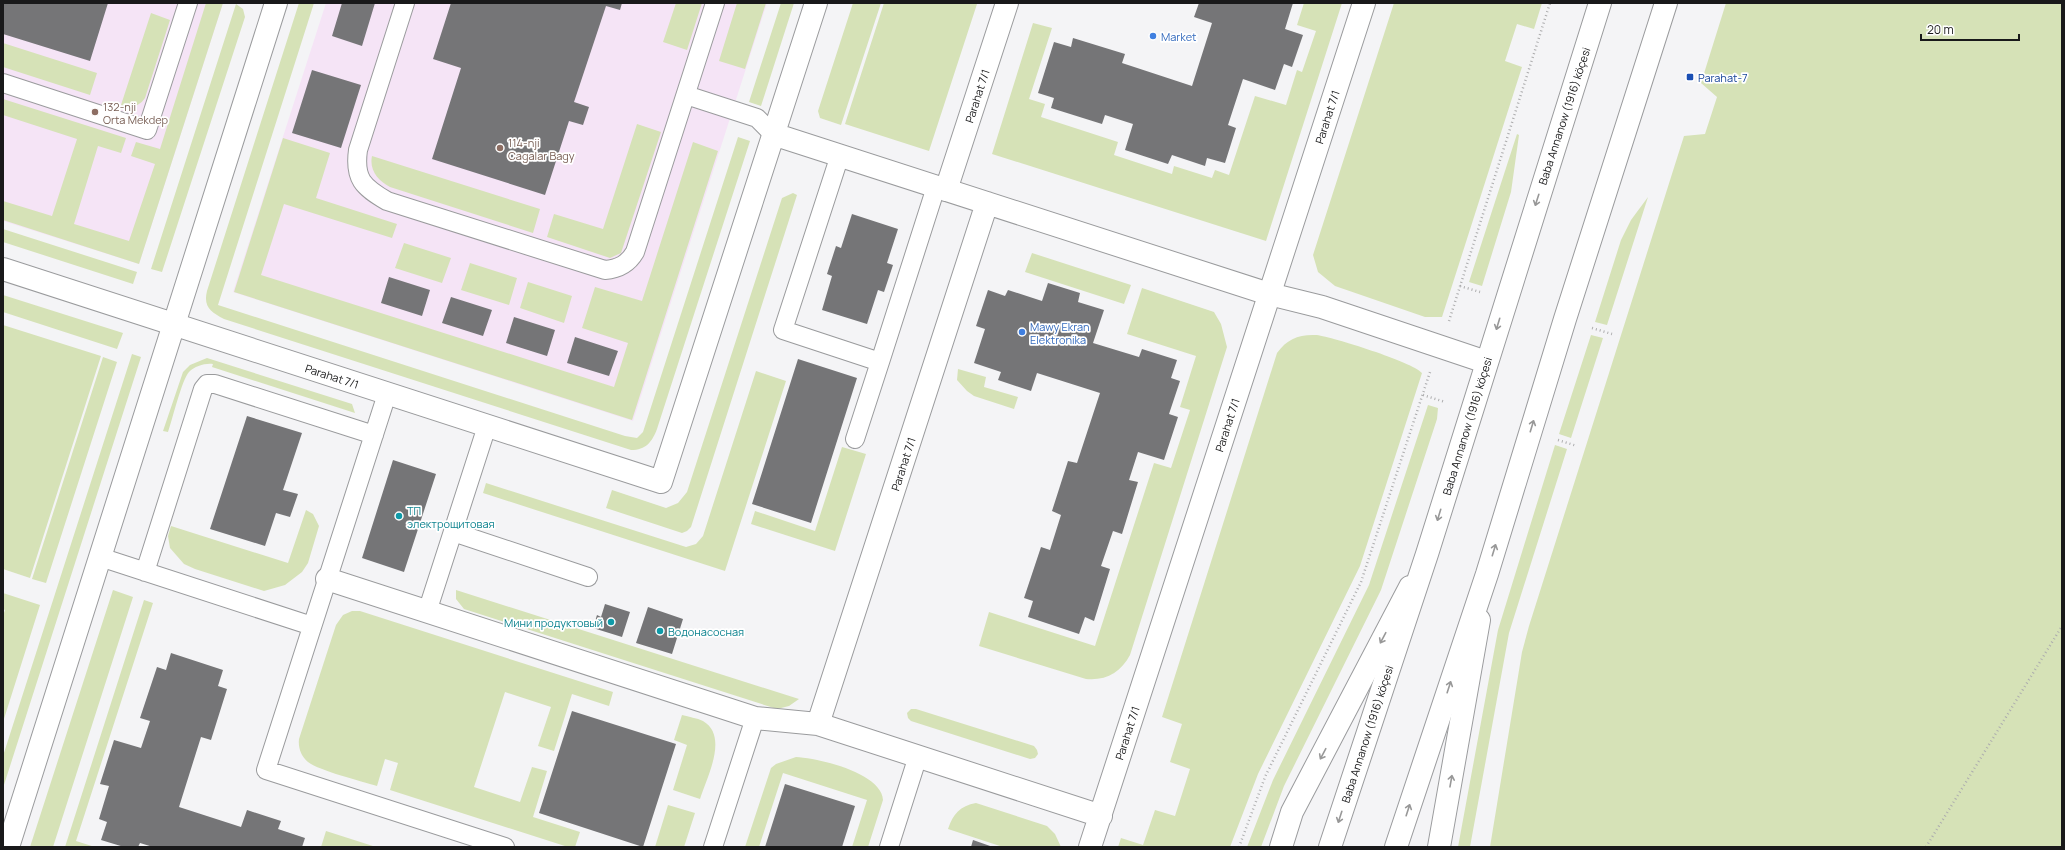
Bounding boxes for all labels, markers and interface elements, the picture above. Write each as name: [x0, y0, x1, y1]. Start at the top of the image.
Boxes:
scale bar: [1921, 16, 2019, 42]
text: 20 m: [1927, 21, 1954, 38]
place label: Market: [1161, 29, 1197, 44]
marker: Market: [1148, 31, 1158, 41]
street label: Baba Annanow (1916) köçesi: [1535, 45, 1593, 187]
street label: Parahat 7/1: [961, 67, 993, 125]
place label: Parahat-7: [1698, 70, 1748, 85]
marker: Parahat-7: [1685, 72, 1695, 82]
street label: Parahat 7/1: [1311, 88, 1343, 146]
place label: 132-nji Orta Mekdep: [103, 99, 168, 127]
marker: 132-nji Orta Mekdep: [90, 107, 100, 117]
place label: 114-nji Cagalar Bagy: [508, 135, 575, 163]
marker: 114-nji Cagalar Bagy: [495, 143, 505, 153]
one-way arrow: [1533, 194, 1540, 207]
one-way arrow: [1494, 318, 1501, 331]
place label: Mawy Ekran Elektronika: [1030, 319, 1090, 347]
marker: Mawy Ekran Elektronika: [1017, 327, 1027, 337]
street label: Baba Annanow (1916) köçesi: [1439, 355, 1495, 497]
street label: Parahat 7/1: [303, 360, 361, 392]
street label: Parahat 7/1: [1211, 396, 1243, 454]
one-way arrow: [1529, 419, 1536, 432]
street label: Parahat 7/1: [887, 435, 919, 493]
place label: ТП электрощитовая: [407, 503, 495, 531]
one-way arrow: [1435, 509, 1442, 522]
marker: ТП электрощитовая: [394, 511, 404, 521]
one-way arrow: [1491, 543, 1498, 556]
place label: Мини продуктовый: [504, 615, 603, 630]
marker: Мини продуктовый: [606, 617, 616, 627]
place label: Водонасосная: [668, 624, 744, 639]
marker: Водонасосная: [655, 626, 665, 636]
one-way arrow: [1379, 632, 1386, 644]
street label: Baba Annanow (1916) köçesi: [1338, 663, 1396, 805]
one-way arrow: [1446, 680, 1453, 693]
street label: Parahat 7/1: [1111, 704, 1143, 762]
one-way arrow: [1318, 747, 1326, 759]
one-way arrow: [1447, 775, 1455, 788]
one-way arrow: [1405, 804, 1412, 817]
one-way arrow: [1336, 811, 1343, 824]

